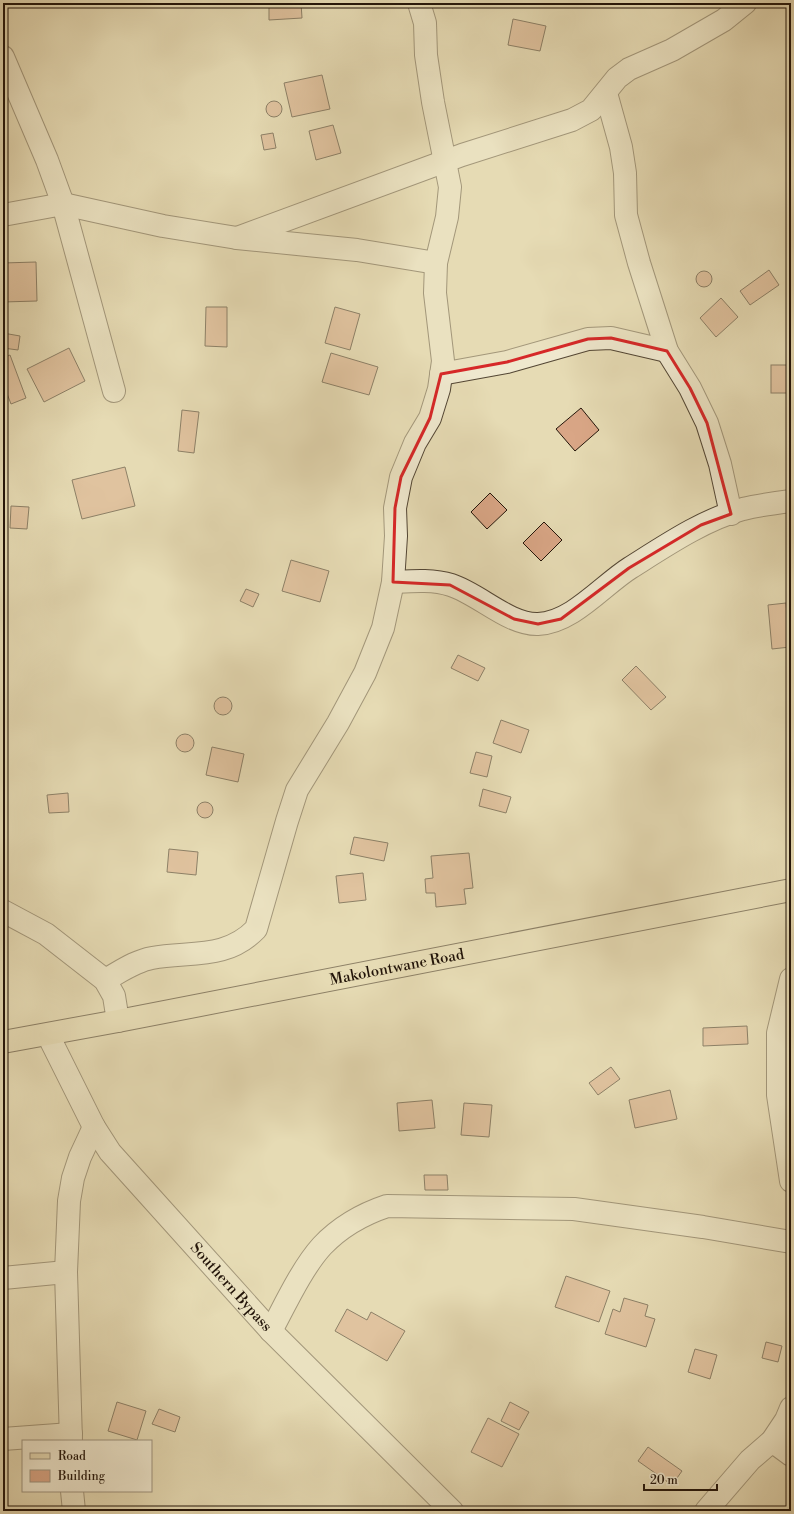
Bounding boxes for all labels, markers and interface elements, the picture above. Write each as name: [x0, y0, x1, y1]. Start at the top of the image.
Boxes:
street label: Makolontwane Road: [328, 945, 466, 990]
street label: Southern Bypass: [186, 1239, 276, 1336]
legend: [22, 1440, 152, 1492]
text: Road: [58, 1449, 86, 1464]
scale bar: [644, 1466, 717, 1492]
text: Building: [57, 1469, 106, 1484]
text: 20 m: [650, 1473, 678, 1488]

